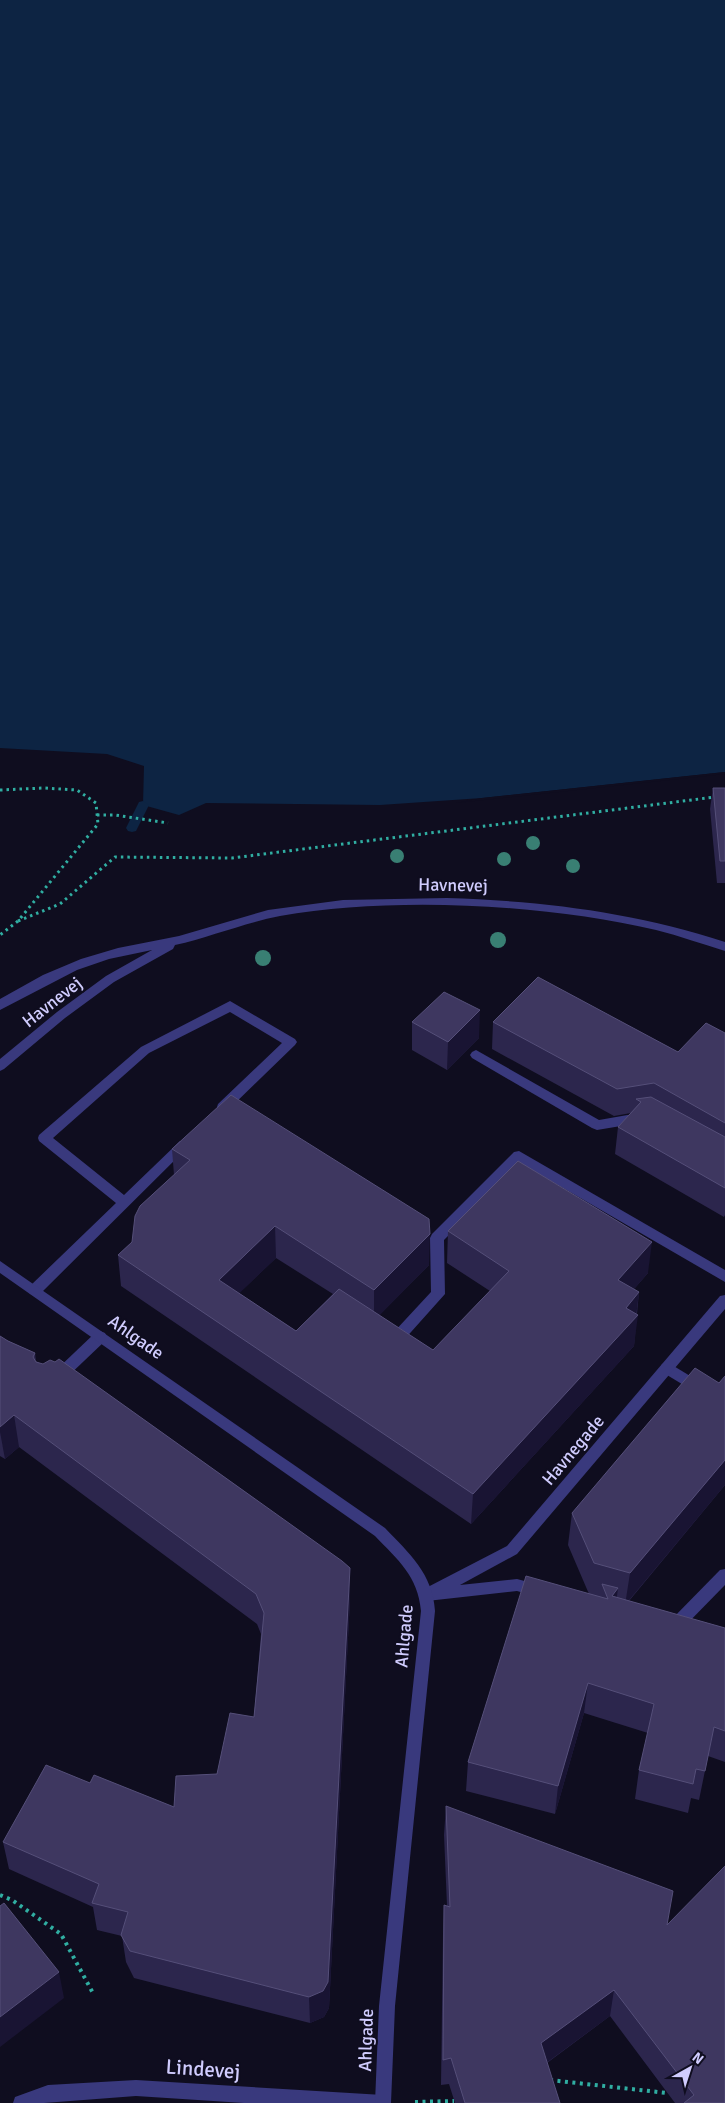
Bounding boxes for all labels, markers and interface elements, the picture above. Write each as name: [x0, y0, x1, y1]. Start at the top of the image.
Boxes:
street label: Havnevej: [418, 873, 488, 897]
street label: Havnevej: [18, 972, 86, 1032]
street label: Ahlgade: [104, 1310, 168, 1364]
street label: Havnegade: [537, 1410, 609, 1490]
street label: Ahlgade: [390, 1604, 418, 1668]
street label: Ahlgade: [354, 2008, 378, 2072]
north arrow: [665, 2043, 715, 2093]
text: N: [689, 2049, 707, 2068]
street label: Lindevej: [165, 2053, 241, 2085]

